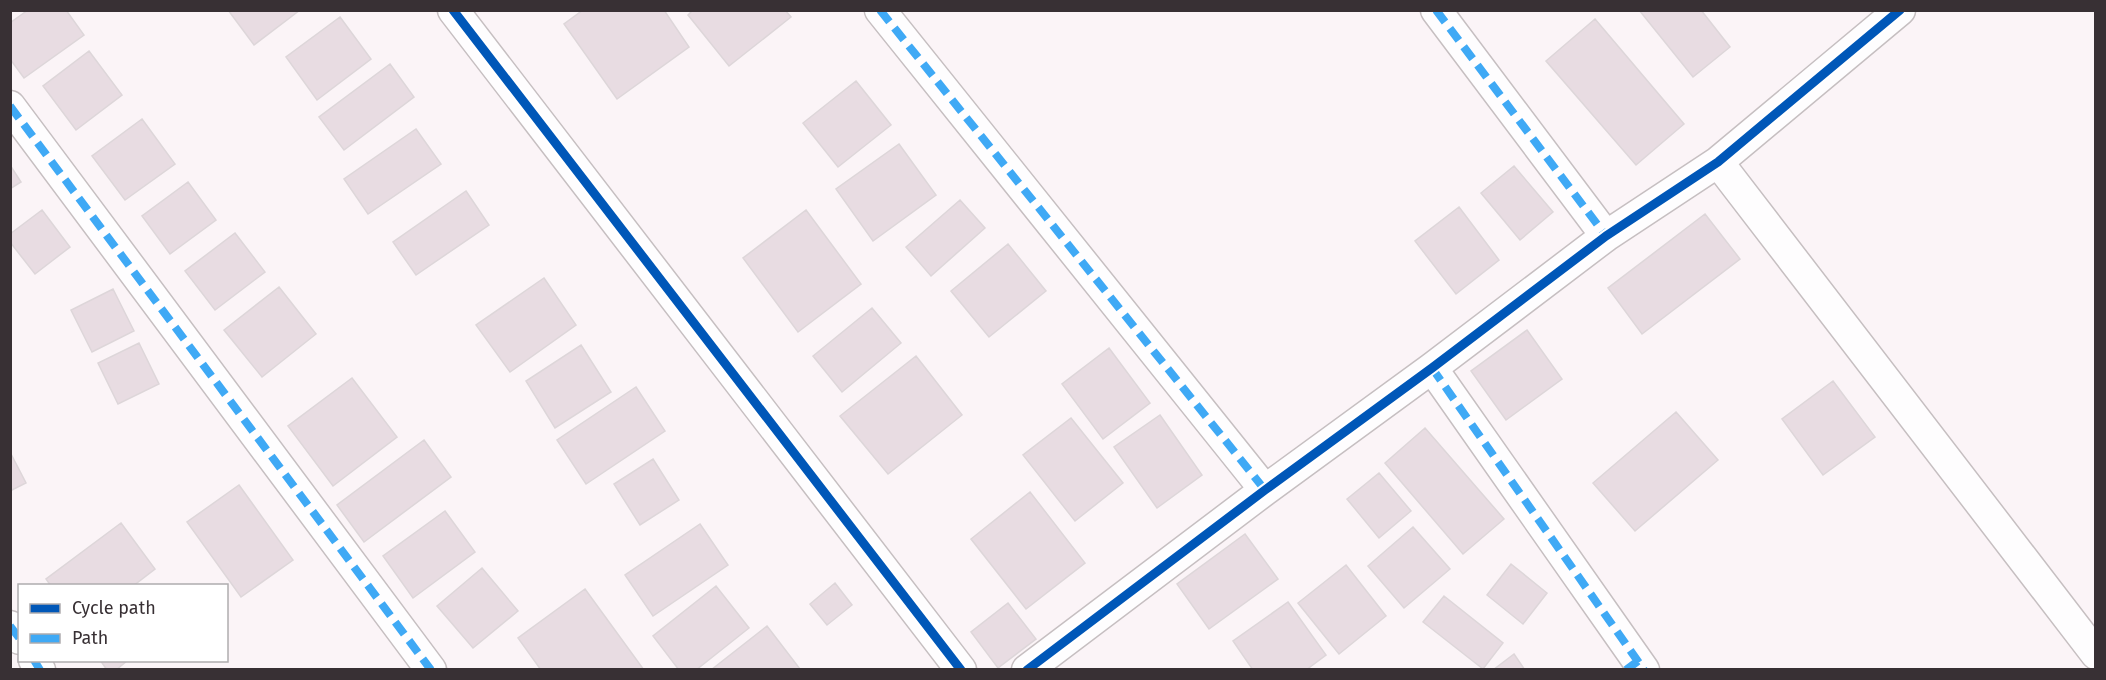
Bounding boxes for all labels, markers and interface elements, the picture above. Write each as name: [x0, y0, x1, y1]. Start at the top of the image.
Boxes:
legend: [18, 584, 228, 662]
text: Cycle path: [72, 597, 156, 619]
text: Path: [72, 627, 108, 649]

